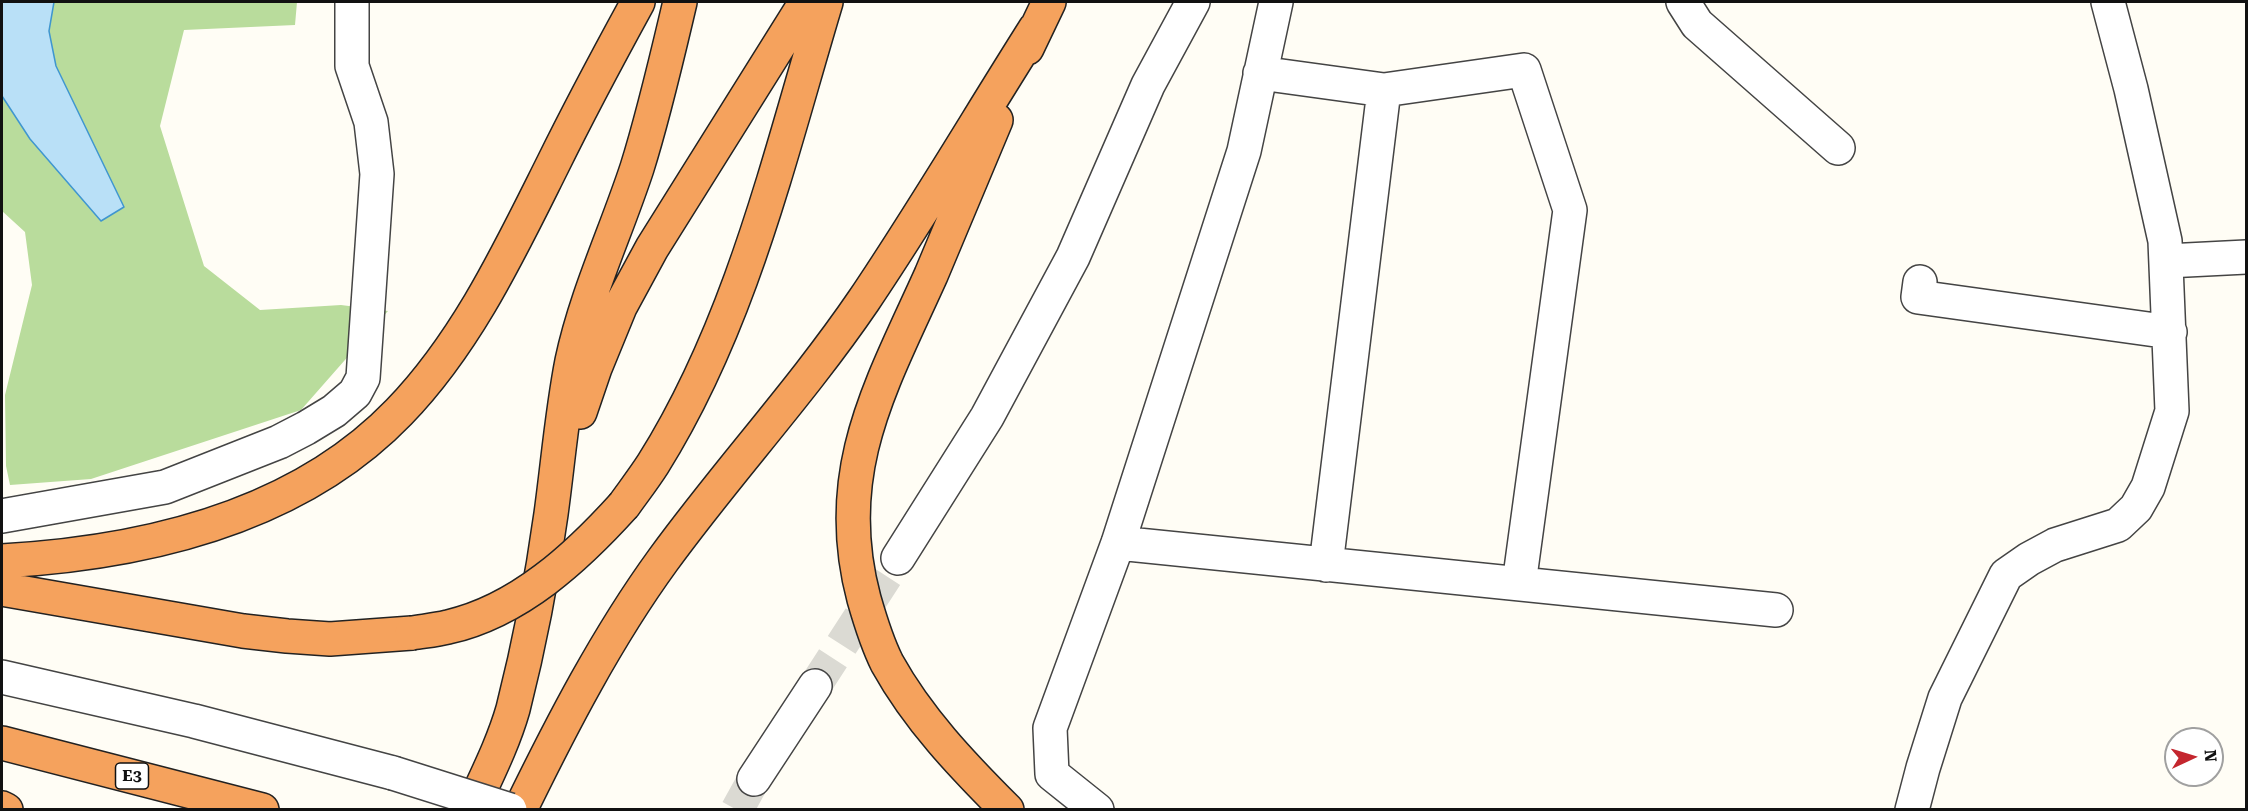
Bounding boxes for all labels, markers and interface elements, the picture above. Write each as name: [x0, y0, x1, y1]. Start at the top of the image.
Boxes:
north arrow: [2164, 727, 2224, 787]
text: N: [2201, 749, 2220, 763]
road number: E3: [116, 763, 148, 789]

